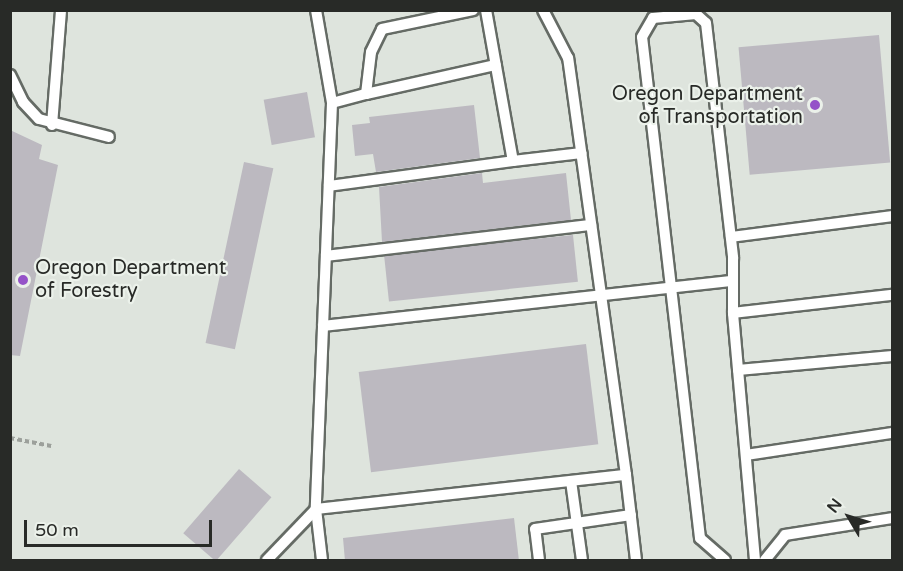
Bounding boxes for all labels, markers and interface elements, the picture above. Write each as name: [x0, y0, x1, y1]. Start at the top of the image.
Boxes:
place label: Oregon Department of Transportation: [612, 82, 803, 129]
marker: Oregon Department of Transportation: [808, 98, 822, 112]
place label: Oregon Department of Forestry: [35, 256, 226, 303]
marker: Oregon Department of Forestry: [16, 273, 30, 287]
north arrow: [819, 487, 879, 547]
text: N: [823, 495, 847, 517]
scale bar: [27, 508, 214, 546]
text: 50 m: [35, 519, 79, 541]

